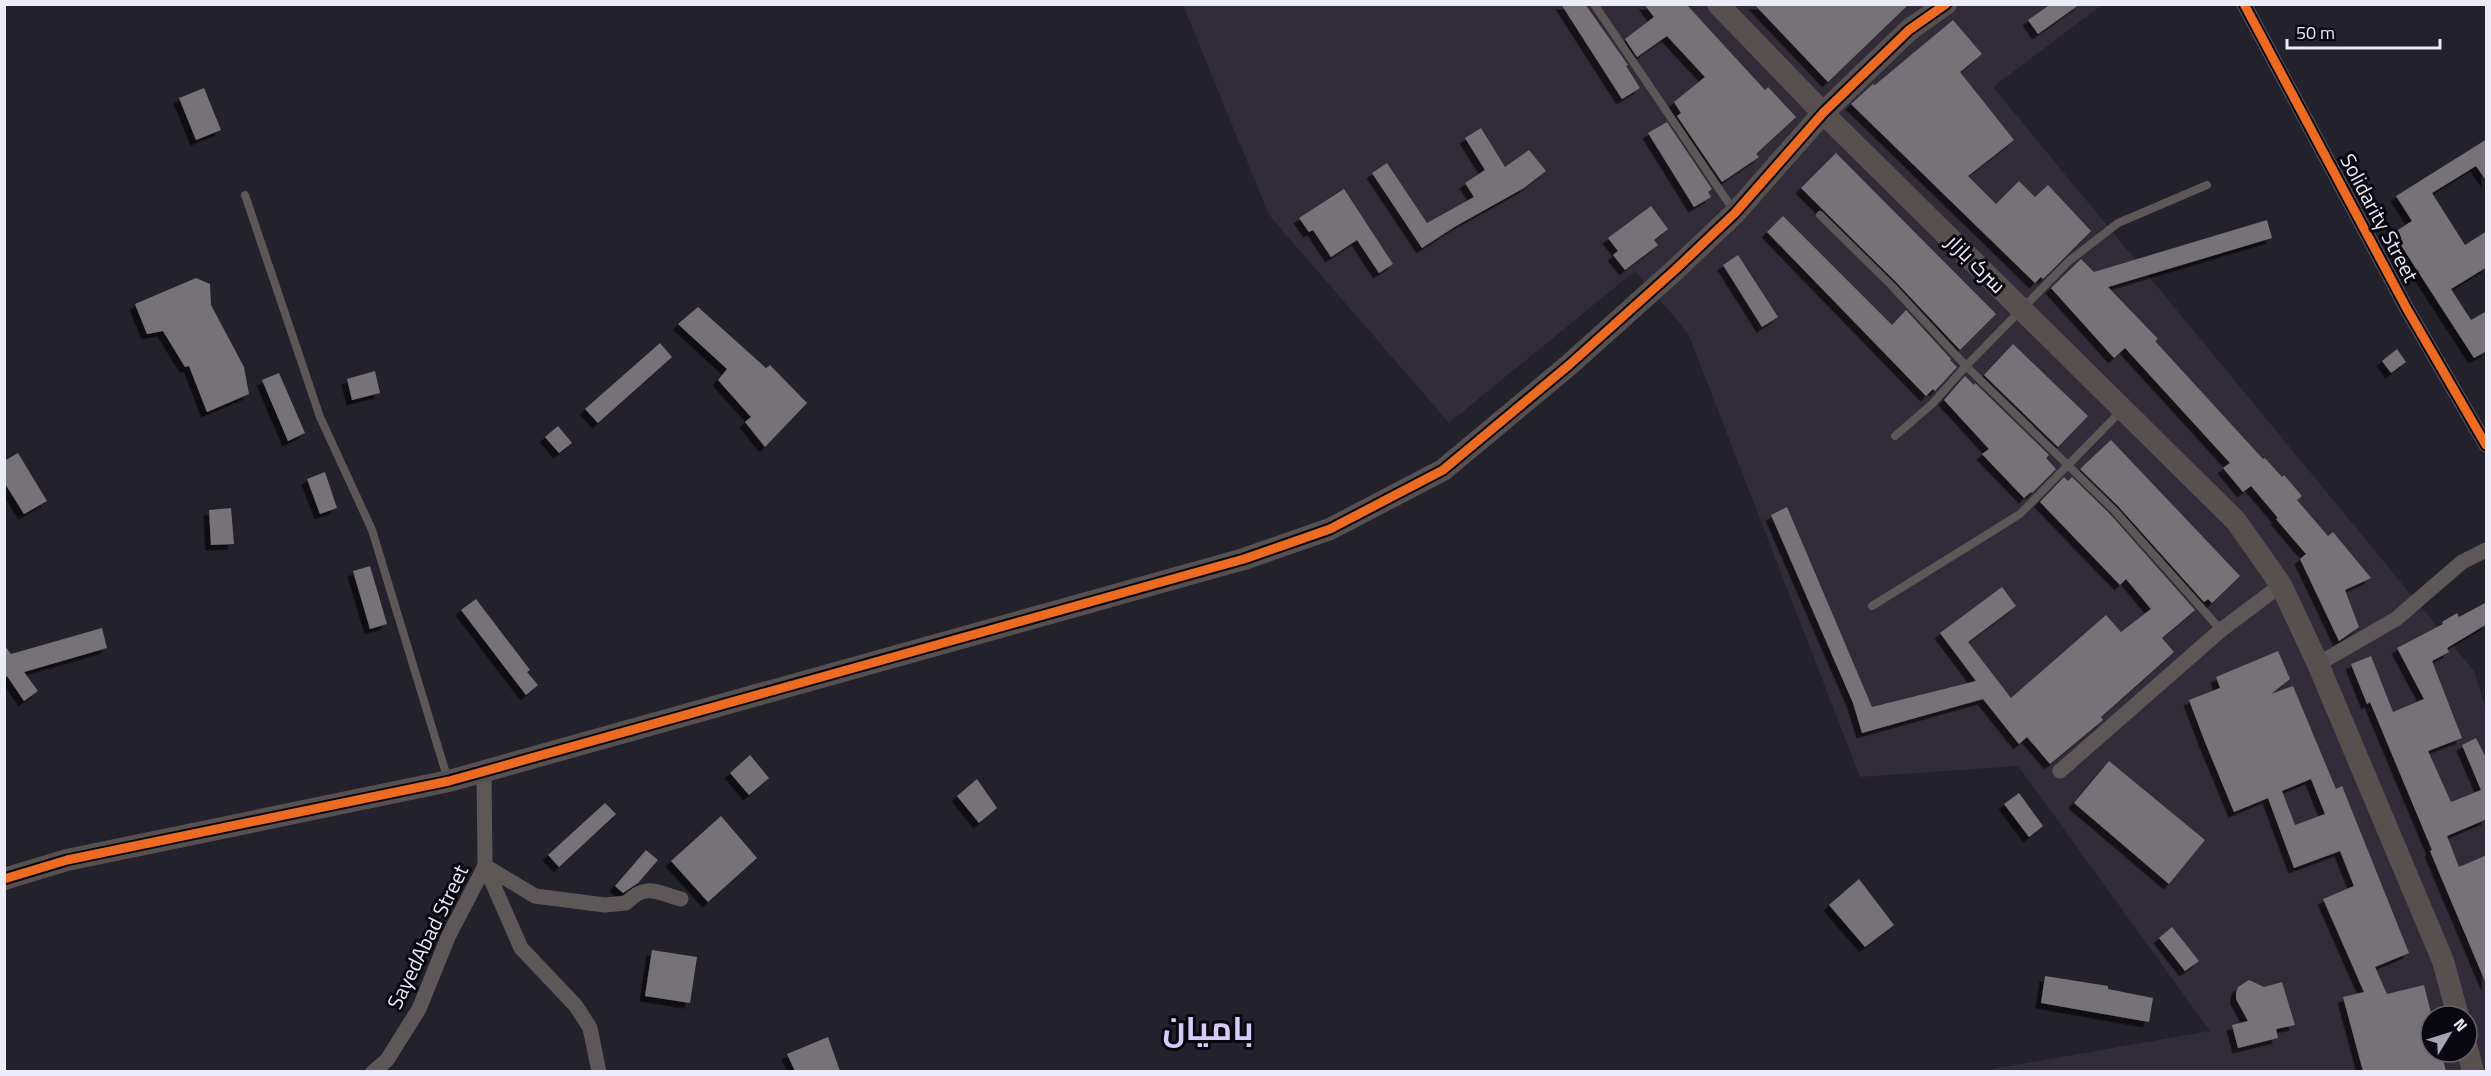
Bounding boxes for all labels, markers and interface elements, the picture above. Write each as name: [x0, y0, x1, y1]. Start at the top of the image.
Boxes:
scale bar: [2287, 12, 2440, 50]
text: 50 m: [2296, 19, 2335, 46]
street label: Solidarity Street: [2332, 147, 2428, 288]
street label: سرک بازار: [1939, 225, 2014, 300]
street label: SayedAbad Street: [378, 858, 476, 1014]
district label: بامیان: [1162, 1003, 1254, 1053]
north arrow: [2419, 1004, 2479, 1064]
text: N: [2448, 1013, 2474, 1037]

